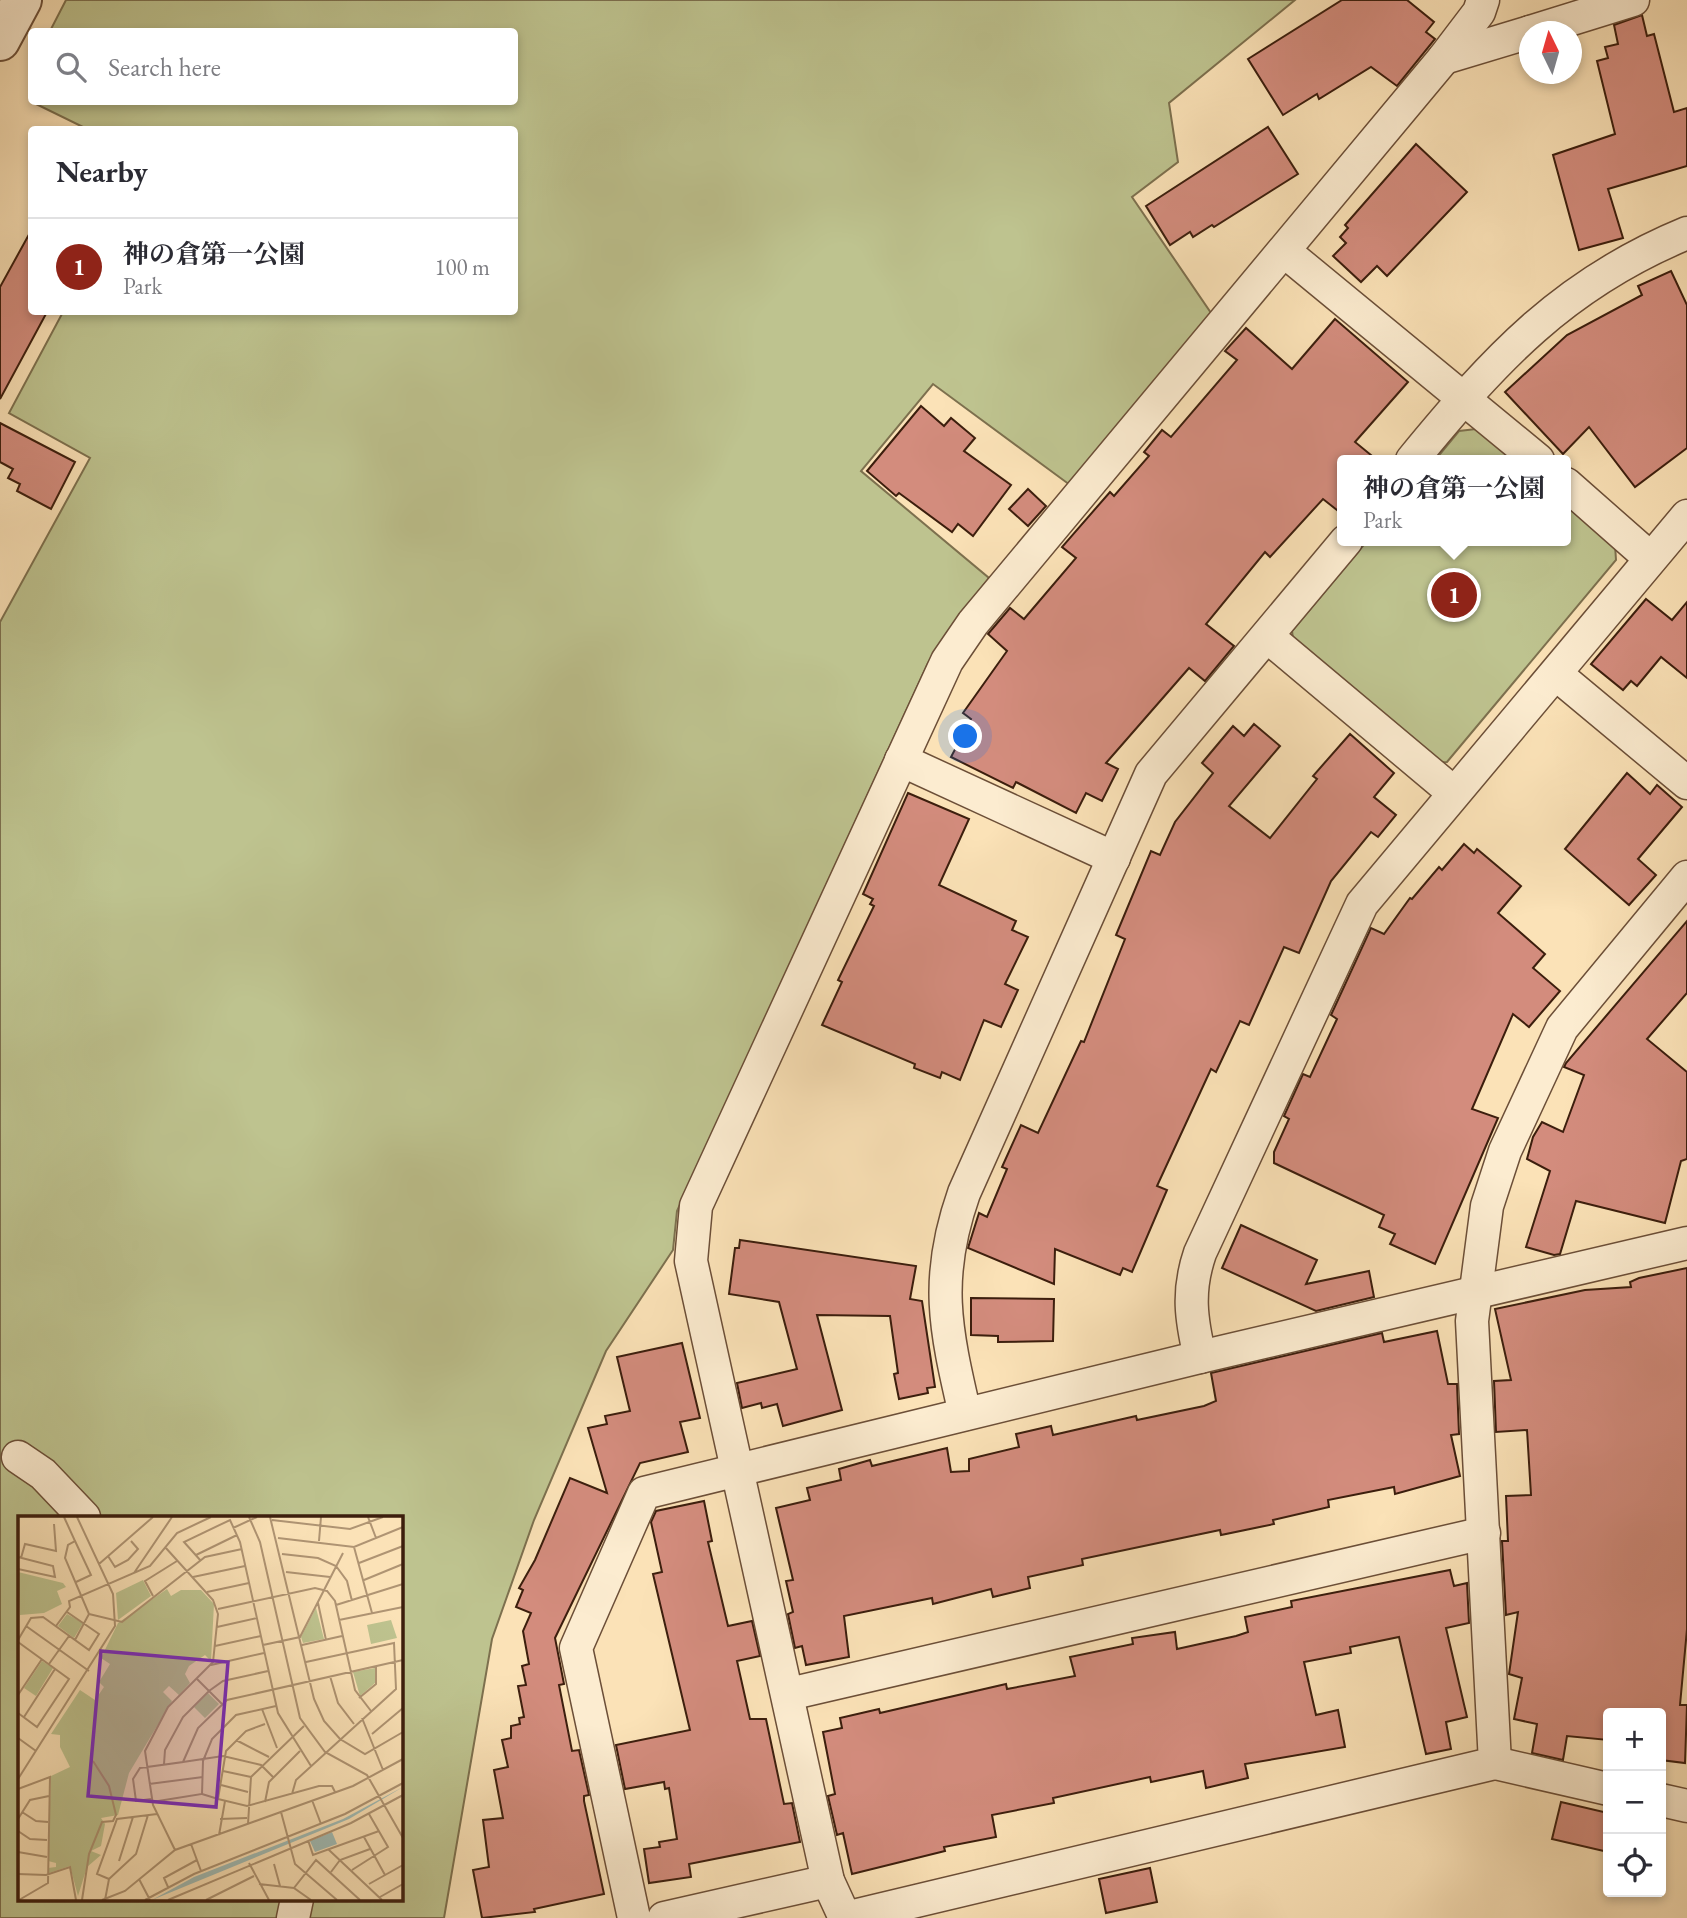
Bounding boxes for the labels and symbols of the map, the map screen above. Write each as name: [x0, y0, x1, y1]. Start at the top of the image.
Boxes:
north arrow: [1519, 21, 1582, 84]
pin: 1: [1431, 569, 1477, 621]
your location: [948, 719, 982, 753]
inset map: [18, 1516, 402, 1900]

